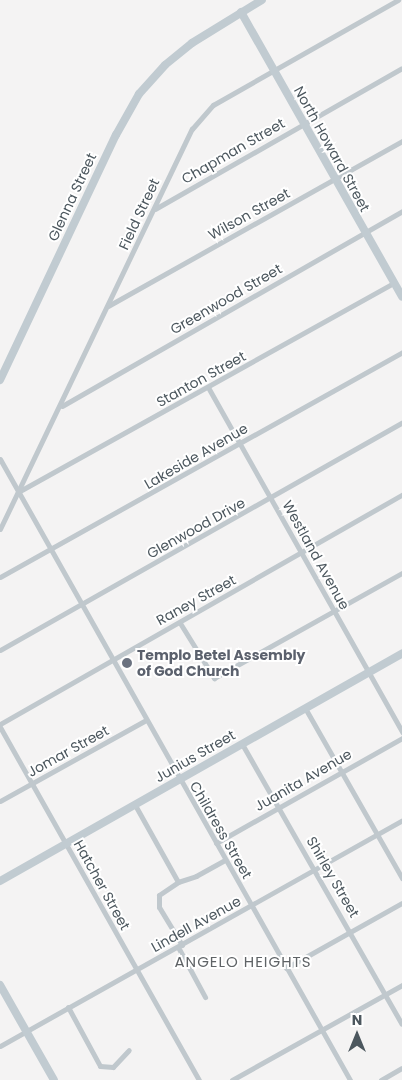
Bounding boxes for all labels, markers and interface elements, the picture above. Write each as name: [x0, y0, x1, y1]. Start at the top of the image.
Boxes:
street label: North Howard Street: [291, 83, 373, 215]
street label: Chapman Street: [178, 115, 288, 187]
street label: Glenna Street: [44, 150, 100, 244]
street label: Field Street: [115, 176, 163, 252]
street label: Wilson Street: [205, 185, 293, 243]
street label: Greenwood Street: [167, 260, 285, 338]
street label: Stanton Street: [153, 348, 249, 410]
street label: Lakeside Avenue: [141, 420, 251, 492]
street label: Glenwood Drive: [144, 494, 248, 562]
street label: Westland Avenue: [279, 497, 353, 613]
street label: Raney Street: [153, 571, 239, 629]
place label: Templo Betel Assembly of God Church: [137, 647, 305, 680]
marker: Templo Betel Assembly of God Church: [121, 657, 133, 669]
street label: Jomar Street: [24, 722, 112, 780]
street label: Junius Street: [152, 726, 238, 786]
street label: Juanita Avenue: [252, 745, 354, 815]
street label: Childress Street: [186, 778, 256, 882]
street label: Shirley Street: [303, 834, 363, 920]
street label: Hatcher Street: [70, 837, 134, 933]
street label: Lindell Avenue: [148, 892, 244, 956]
district label: ANGELO HEIGHTS: [173, 953, 313, 971]
north arrow: [332, 1010, 382, 1060]
text: N: [352, 1010, 362, 1030]

